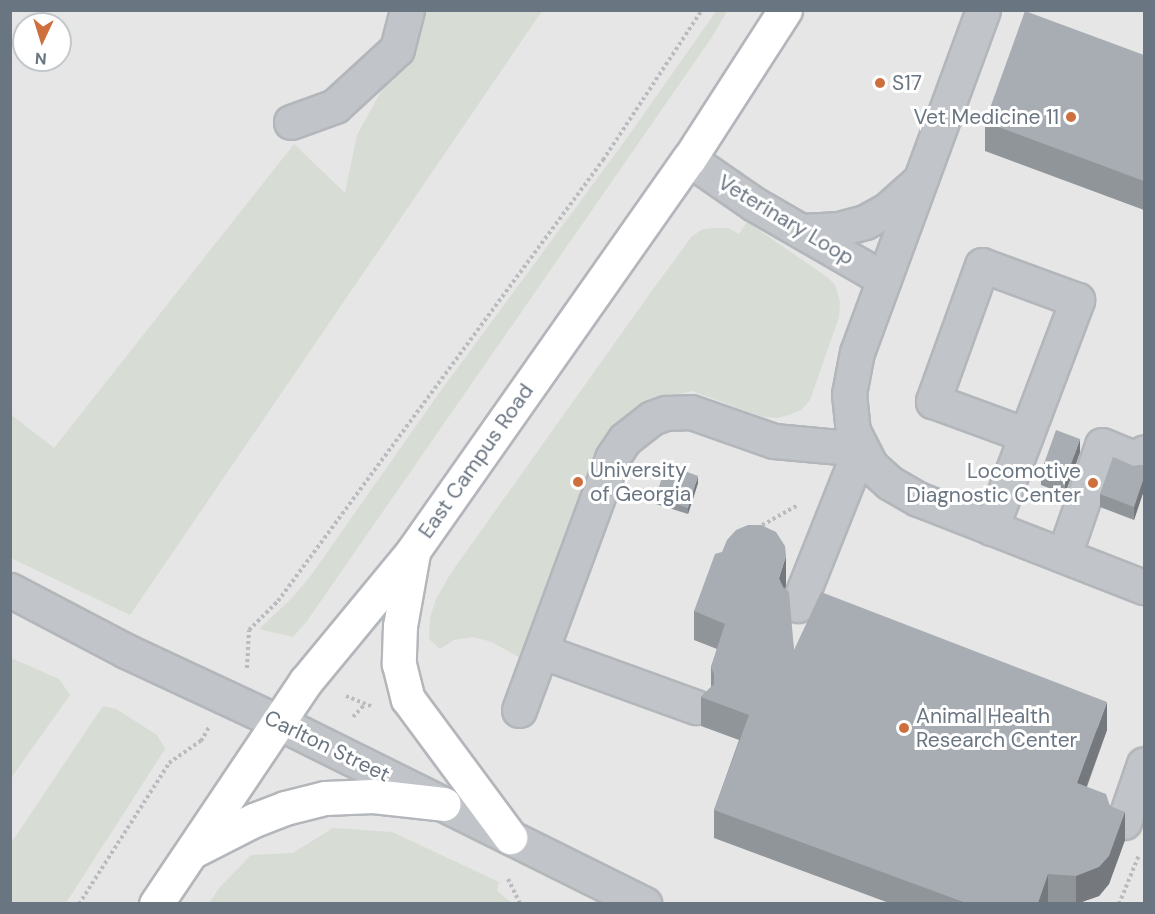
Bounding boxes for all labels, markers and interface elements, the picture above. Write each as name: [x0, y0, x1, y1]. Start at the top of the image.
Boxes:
north arrow: [12, 12, 72, 72]
text: N: [34, 48, 47, 69]
place label: S17: [892, 70, 922, 96]
marker: S17: [873, 76, 887, 90]
place label: Vet Medicine 11: [913, 104, 1059, 130]
marker: Vet Medicine 11: [1064, 110, 1078, 124]
street label: Veterinary Loop: [713, 170, 859, 270]
street label: East Campus Road: [413, 379, 539, 543]
place label: University of Georgia: [590, 457, 691, 507]
place label: Locomotive Diagnostic Center: [906, 458, 1081, 508]
marker: University of Georgia: [571, 475, 585, 489]
marker: Locomotive Diagnostic Center: [1086, 476, 1100, 490]
place label: Animal Health Research Center: [916, 703, 1077, 753]
street label: Carlton Street: [260, 705, 394, 787]
marker: Animal Health Research Center: [897, 721, 911, 735]

